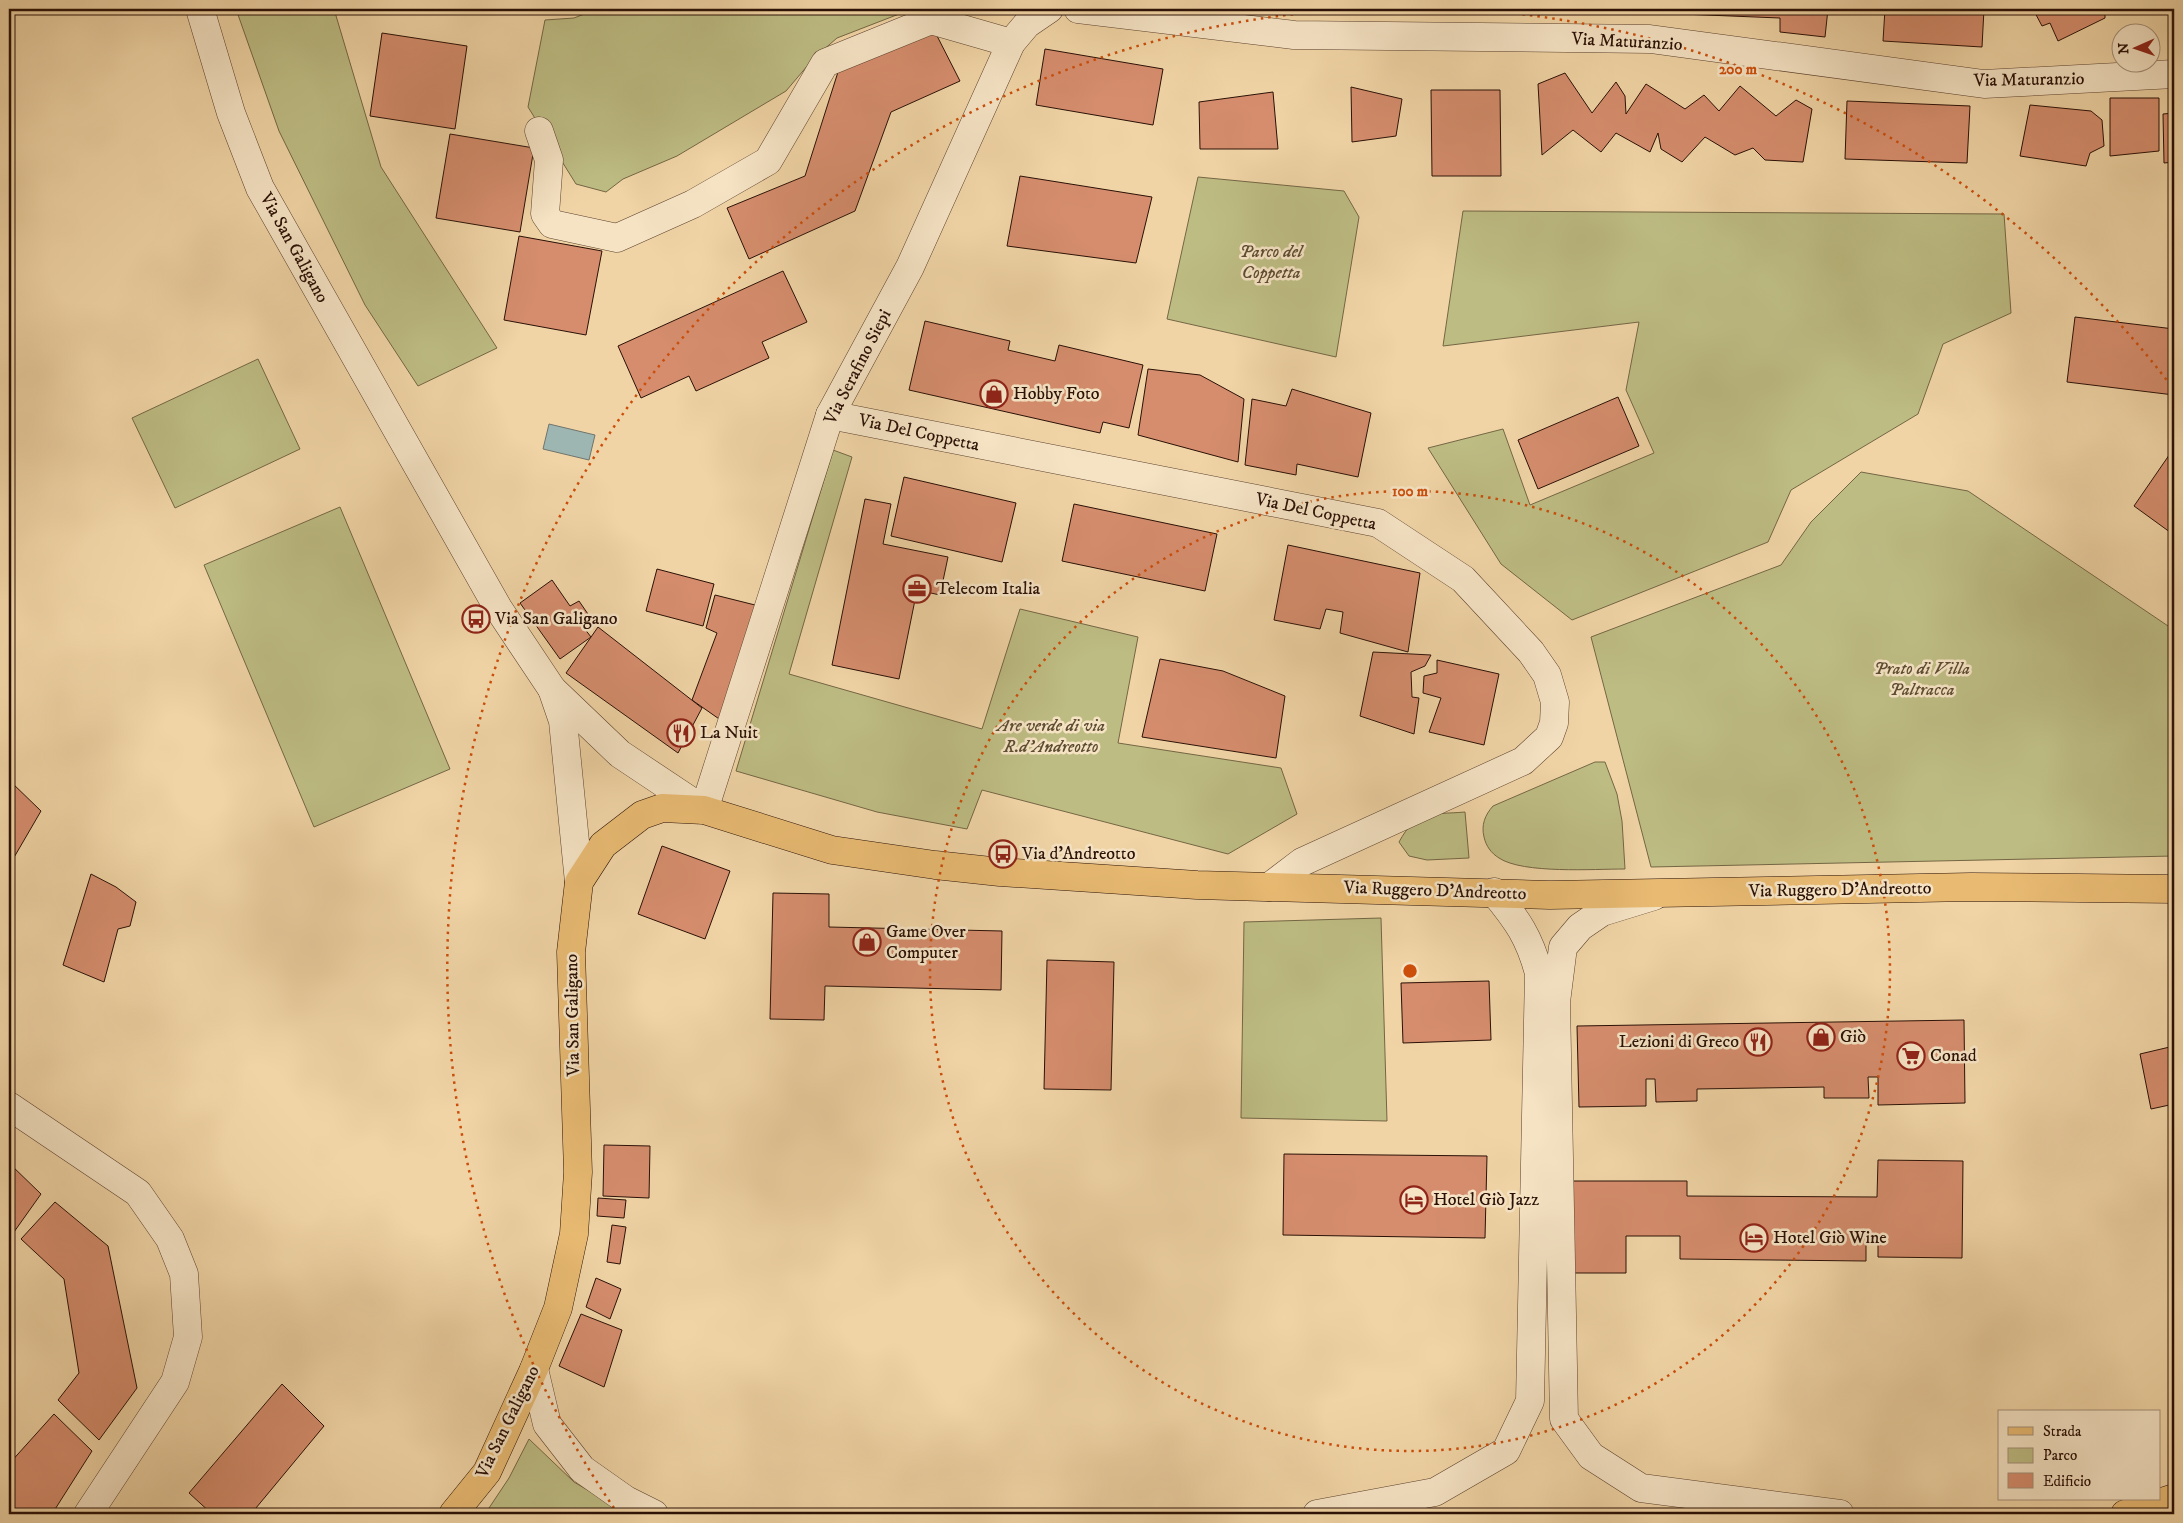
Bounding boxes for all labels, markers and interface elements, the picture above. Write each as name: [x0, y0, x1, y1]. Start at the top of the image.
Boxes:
north arrow: [2110, 22, 2160, 72]
street label: Via Maturanzio: [1570, 28, 1683, 56]
text: N: [2115, 42, 2133, 54]
text: 200 m: [1719, 60, 1758, 79]
street label: Via Maturanzio: [1972, 68, 2085, 92]
street label: Via San Galigano: [254, 188, 333, 307]
park label: Parco del Coppetta: [1239, 241, 1305, 284]
street label: Via Serafino Siepi: [819, 306, 896, 429]
shop icon: Hobby Foto: [979, 379, 1009, 409]
place label: Hobby Foto: [1013, 383, 1100, 405]
street label: Via Del Coppetta: [856, 409, 982, 457]
text: 100 m: [1392, 482, 1429, 501]
street label: Via Del Coppetta: [1253, 488, 1379, 536]
office icon: Telecom Italia: [902, 574, 932, 604]
place label: Telecom Italia: [936, 578, 1041, 600]
bus stop icon: Via San Galigano: [461, 604, 491, 634]
place label: Via San Galigano: [494, 608, 618, 630]
park label: Prato di Villa Paltracca: [1874, 658, 1970, 701]
park label: Are verde di via R.d'Andreotto: [995, 715, 1105, 758]
restaurant icon: La Nuit: [666, 718, 696, 748]
place label: La Nuit: [700, 722, 758, 744]
bus stop icon: Via d'Andreotto: [988, 839, 1018, 869]
place label: Via d'Andreotto: [1021, 843, 1136, 865]
street label: Via Ruggero D'Andreotto: [1342, 877, 1527, 905]
street label: Via Ruggero D'Andreotto: [1747, 877, 1932, 903]
place label: Game Over Computer: [886, 921, 966, 964]
shop icon: Game Over Computer: [852, 927, 882, 957]
street label: Via San Galigano: [561, 953, 585, 1077]
centre of rings: [1401, 962, 1419, 980]
shop icon: Giò: [1806, 1022, 1836, 1052]
place label: Giò: [1840, 1026, 1866, 1048]
restaurant icon: Lezioni di Greco: [1743, 1027, 1773, 1057]
place label: Lezioni di Greco: [1619, 1031, 1739, 1053]
supermarket icon: Conad: [1896, 1041, 1926, 1071]
place label: Conad: [1930, 1045, 1977, 1067]
hotel icon: Hotel Giò Jazz: [1399, 1185, 1429, 1215]
place label: Hotel Giò Jazz: [1433, 1189, 1539, 1211]
hotel icon: Hotel Giò Wine: [1739, 1223, 1769, 1253]
place label: Hotel Giò Wine: [1773, 1227, 1887, 1249]
street label: Via San Galigano: [471, 1362, 545, 1483]
legend: [1998, 1410, 2160, 1500]
text: Strada: [2043, 1422, 2082, 1441]
text: Parco: [2043, 1446, 2077, 1465]
text: Edificio: [2043, 1472, 2091, 1491]

